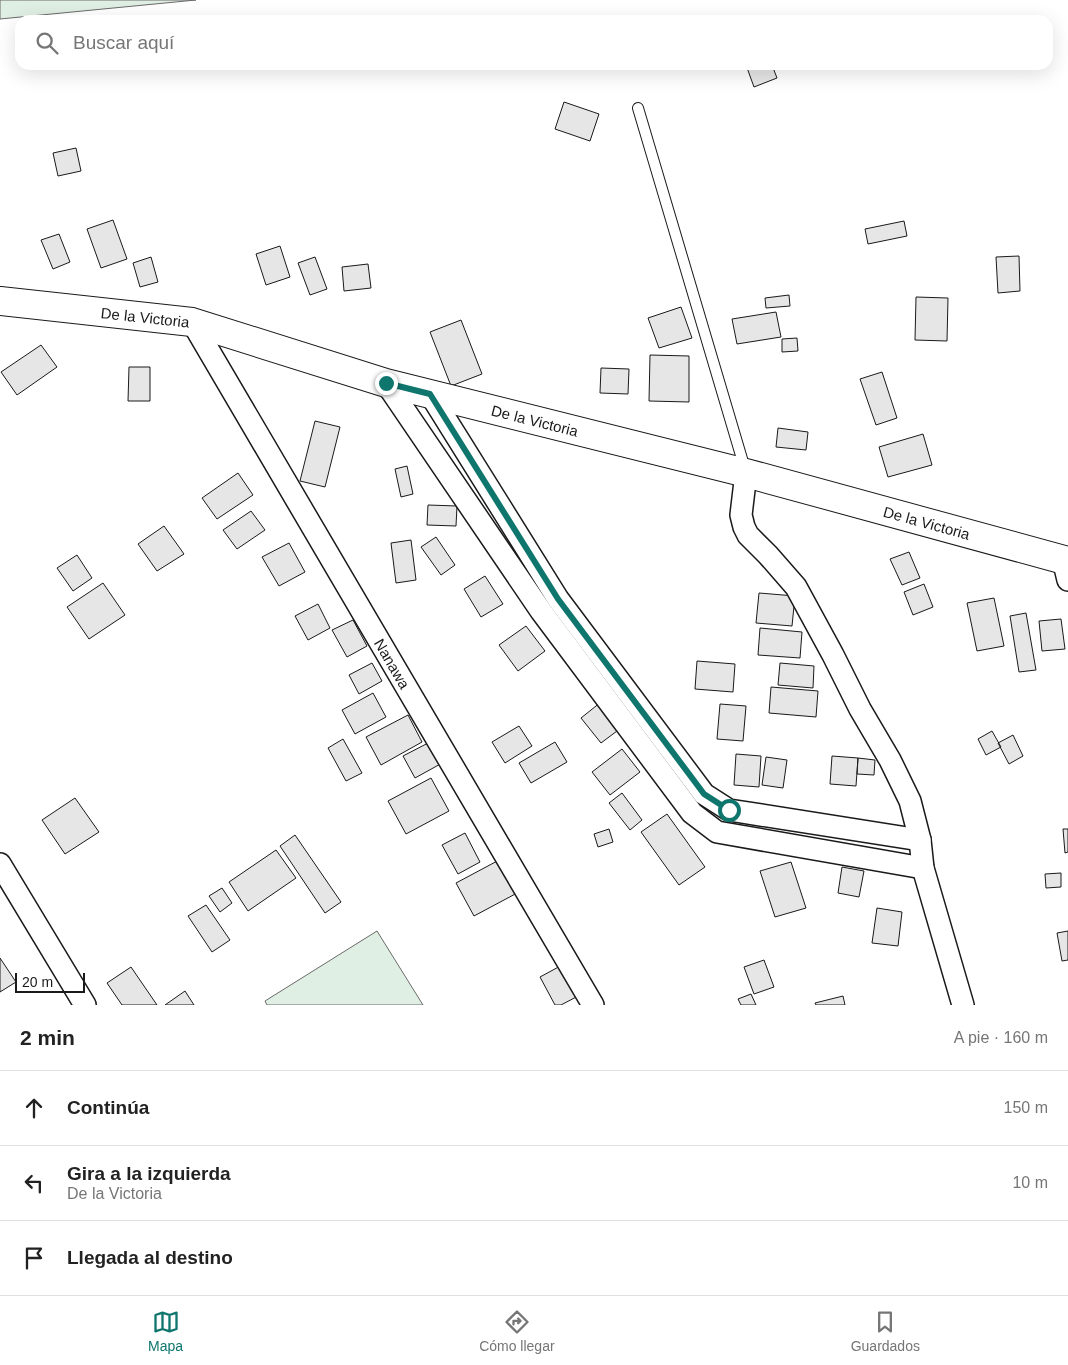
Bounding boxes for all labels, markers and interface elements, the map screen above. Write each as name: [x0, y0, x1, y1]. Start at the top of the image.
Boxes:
search box: [15, 15, 1053, 70]
icon: search: [33, 29, 61, 57]
text: Buscar aquí: [73, 32, 174, 53]
street label: De la Victoria: [100, 304, 191, 330]
route end: [375, 372, 398, 395]
street label: De la Victoria: [490, 401, 581, 439]
street label: De la Victoria: [882, 502, 973, 543]
street label: Nanawa: [371, 635, 414, 692]
route start: [718, 799, 741, 822]
scale bar: [15, 970, 85, 993]
text: 20 m: [22, 974, 53, 990]
text: 2 min: [20, 1026, 75, 1049]
text: A pie · 160 m: [954, 1029, 1048, 1046]
icon: ahead: [20, 1094, 48, 1122]
text: Continúa: [67, 1097, 149, 1118]
text: 150 m: [1004, 1099, 1048, 1116]
text: Gira a la izquierda: [67, 1163, 231, 1184]
icon: left: [20, 1169, 48, 1197]
text: 10 m: [1012, 1174, 1048, 1191]
text: De la Victoria: [67, 1185, 162, 1202]
icon: arrive: [20, 1244, 48, 1272]
text: Llegada al destino: [67, 1247, 233, 1268]
tab: Mapa: [148, 1308, 183, 1354]
tab: Cómo llegar: [479, 1308, 555, 1354]
tab: Guardados: [851, 1308, 920, 1354]

